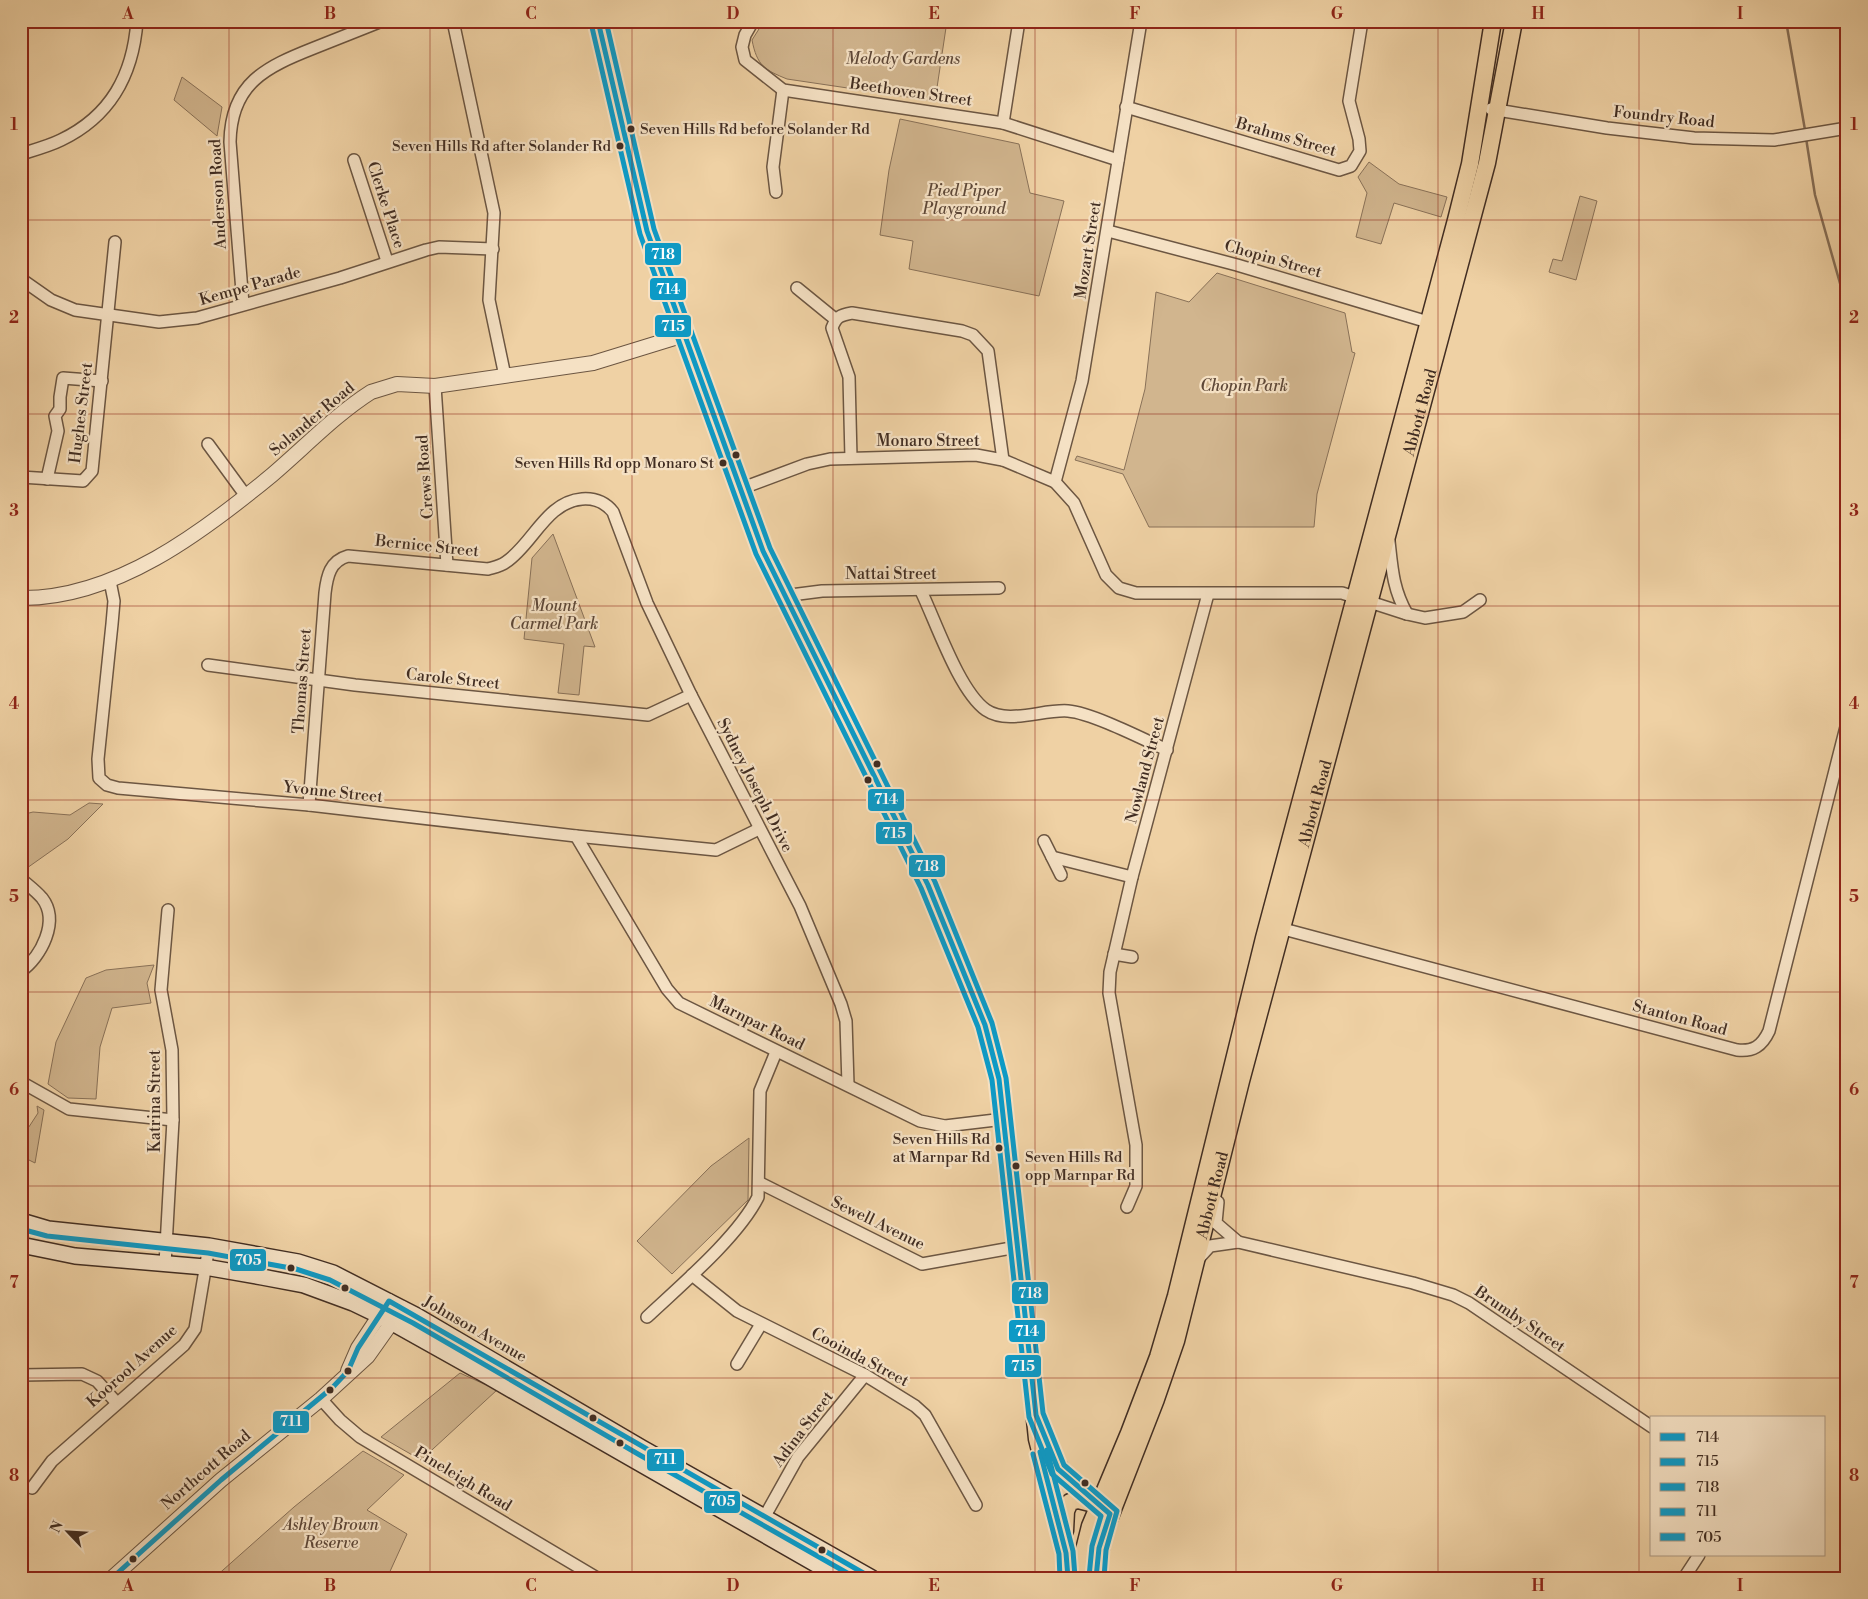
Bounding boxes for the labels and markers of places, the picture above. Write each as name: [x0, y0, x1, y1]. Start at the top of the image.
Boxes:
place label: Seven Hills Rd before Solander Rd: [640, 120, 870, 139]
marker: Seven Hills Rd before Solander Rd: [626, 124, 636, 134]
place label: Seven Hills Rd after Solander Rd: [392, 137, 611, 156]
marker: Seven Hills Rd after Solander Rd: [615, 141, 625, 151]
unlabelled marker: [731, 450, 741, 460]
place label: Seven Hills Rd opp Monaro St: [515, 454, 715, 473]
marker: Seven Hills Rd opp Monaro St: [718, 458, 728, 468]
unlabelled marker: [872, 759, 882, 769]
unlabelled marker: [863, 775, 873, 785]
place label: Seven Hills Rd at Marnpar Rd: [893, 1130, 990, 1167]
marker: Seven Hills Rd at Marnpar Rd: [994, 1143, 1004, 1153]
place label: Seven Hills Rd opp Marnpar Rd: [1025, 1148, 1136, 1185]
marker: Seven Hills Rd opp Marnpar Rd: [1011, 1161, 1021, 1171]
unlabelled marker: [286, 1263, 296, 1273]
unlabelled marker: [340, 1283, 350, 1293]
unlabelled marker: [343, 1366, 353, 1376]
unlabelled marker: [325, 1385, 335, 1395]
unlabelled marker: [588, 1413, 598, 1423]
unlabelled marker: [615, 1438, 625, 1448]
unlabelled marker: [1080, 1478, 1090, 1488]
unlabelled marker: [817, 1545, 827, 1555]
unlabelled marker: [128, 1554, 138, 1564]

